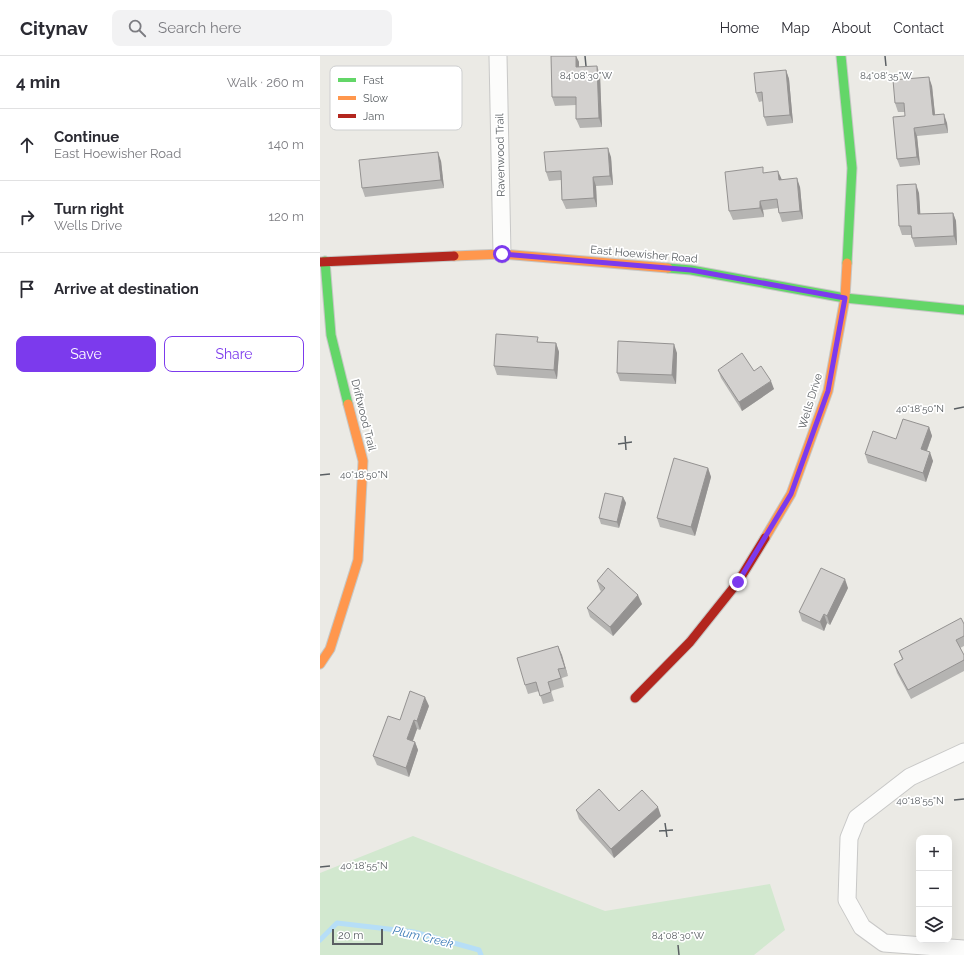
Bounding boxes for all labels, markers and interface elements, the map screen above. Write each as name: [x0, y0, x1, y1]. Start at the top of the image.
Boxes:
search box: [112, 10, 392, 46]
text: Citynav: [20, 17, 88, 39]
icon: search: [126, 17, 148, 39]
text: Search here: [158, 19, 241, 37]
text: Home: [720, 20, 759, 36]
text: Map: [781, 20, 810, 36]
text: About: [832, 20, 871, 36]
text: Contact: [893, 20, 944, 36]
legend: [330, 66, 462, 130]
text: 84°08'30"W: [560, 70, 613, 81]
text: 84°08'35"W: [860, 70, 912, 81]
text: 4 min: [16, 72, 60, 92]
text: Fast: [363, 74, 384, 87]
text: Walk · 260 m: [227, 75, 304, 90]
text: Slow: [363, 92, 388, 105]
text: Jam: [363, 110, 384, 123]
street label: Ravenwood Trail: [493, 113, 508, 197]
text: Continue: [54, 128, 119, 146]
icon: ahead: [16, 134, 38, 156]
text: 140 m: [268, 137, 304, 152]
text: East Hoewisher Road: [54, 146, 181, 161]
text: Turn right: [54, 200, 124, 218]
icon: right: [16, 206, 38, 228]
text: 120 m: [268, 209, 304, 224]
text: Wells Drive: [54, 218, 122, 233]
street label: East Hoewisher Road: [590, 243, 698, 266]
route start: [493, 245, 511, 263]
icon: arrive: [16, 278, 38, 300]
text: Arrive at destination: [54, 280, 199, 298]
button: Save: [16, 336, 156, 372]
button: Share: [164, 336, 304, 372]
street label: Wells Drive: [796, 371, 825, 431]
street label: Driftwood Trail: [348, 378, 379, 452]
text: 40°18'50"N: [896, 403, 944, 414]
text: 40°18'50"N: [340, 469, 388, 480]
route end: [729, 573, 747, 591]
text: 40°18'55"N: [896, 795, 944, 806]
map controls: [916, 835, 952, 943]
button: +: [916, 835, 952, 871]
text: 40°18'55"N: [340, 860, 388, 871]
button: −: [916, 871, 952, 907]
button: layers: [916, 907, 952, 943]
water label: Plum Creek: [391, 923, 455, 951]
scale bar: [332, 927, 383, 946]
text: 20 m: [338, 929, 363, 942]
text: 84°08'30"W: [652, 930, 705, 941]

